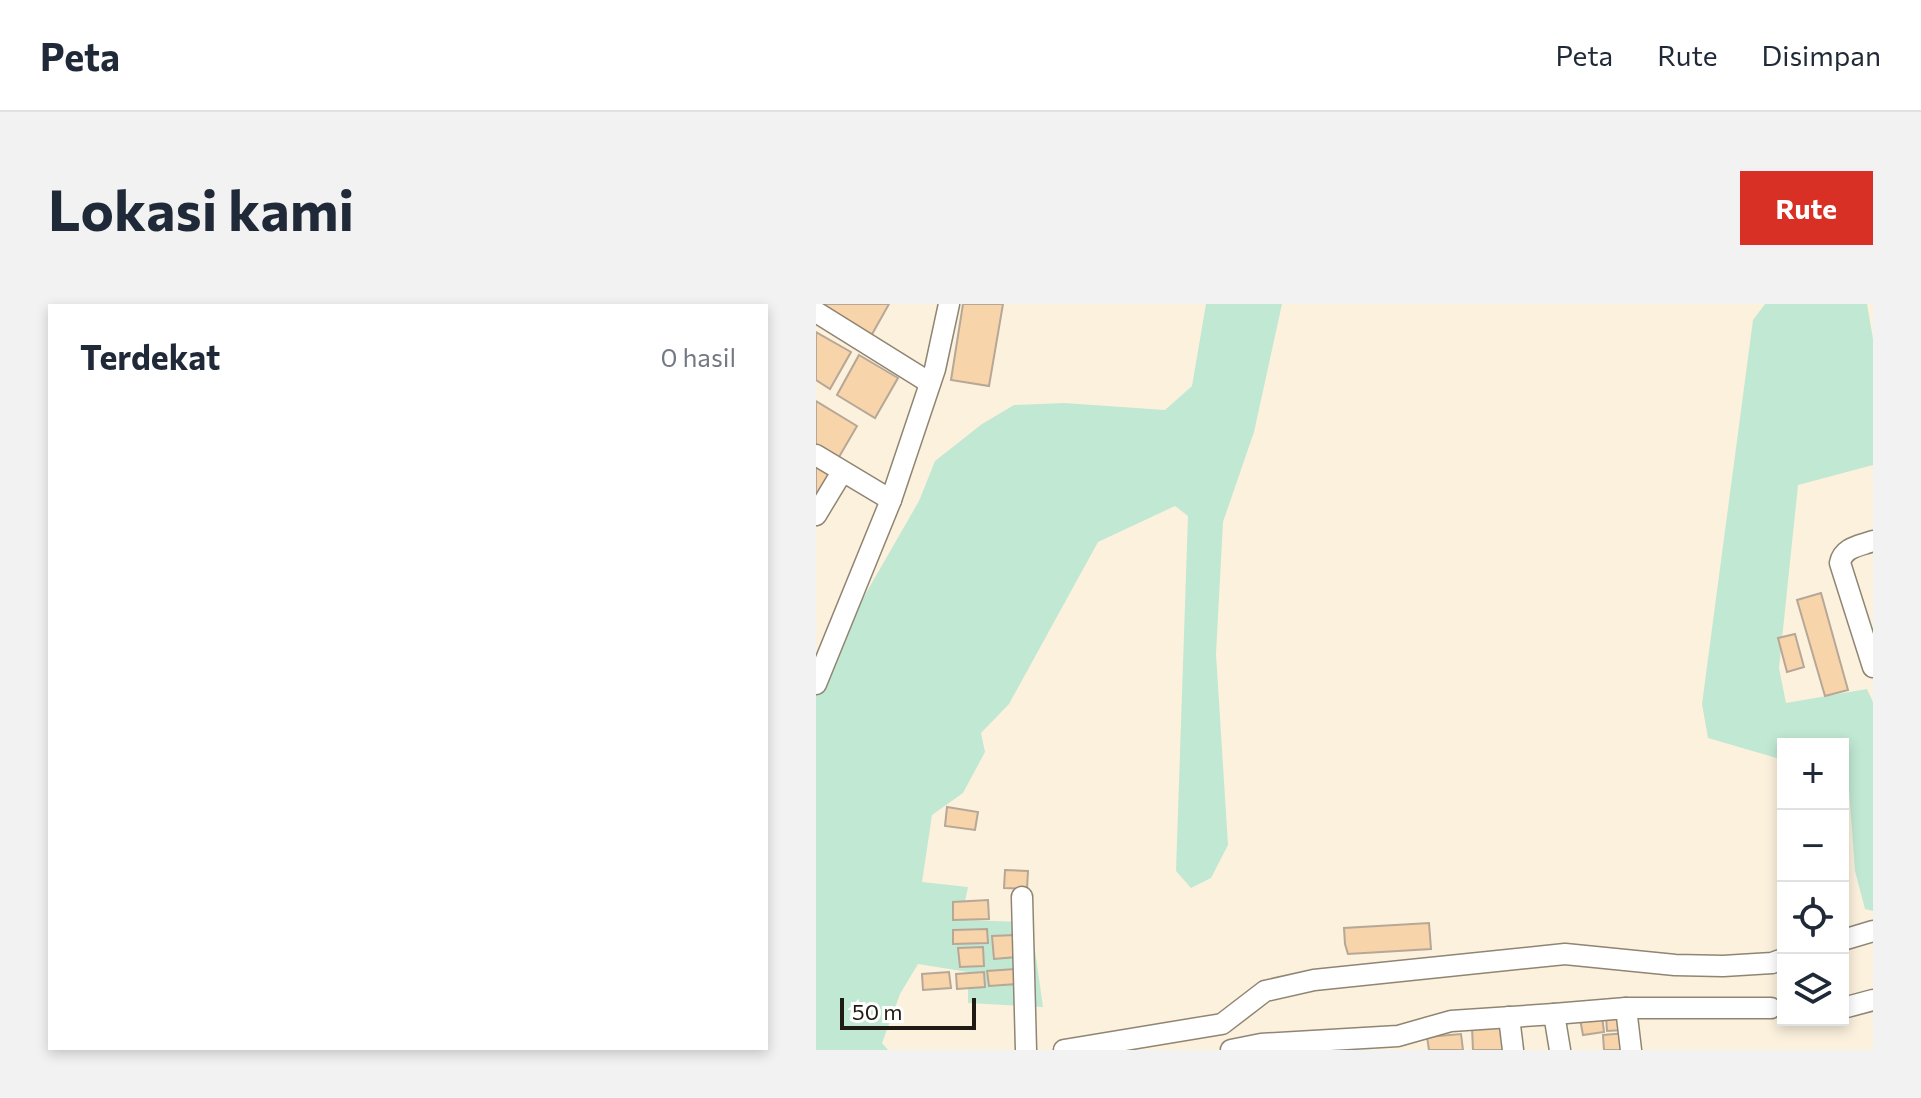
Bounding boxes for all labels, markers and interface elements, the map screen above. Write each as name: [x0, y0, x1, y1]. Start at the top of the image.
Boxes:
text: Peta: [40, 32, 120, 79]
text: Peta: [1555, 38, 1613, 72]
text: Rute: [1657, 38, 1718, 72]
text: Disimpan: [1762, 38, 1881, 72]
button: Rute: [1740, 171, 1873, 245]
text: Lokasi kami: [48, 174, 354, 243]
text: Terdekat: [80, 335, 221, 377]
text: 0 hasil: [660, 341, 736, 372]
map controls: [1777, 738, 1849, 1026]
button: +: [1777, 738, 1849, 810]
button: −: [1777, 810, 1849, 882]
button: locate: [1777, 882, 1849, 954]
button: layers: [1777, 954, 1849, 1026]
scale bar: [840, 994, 976, 1030]
text: 50 m: [852, 998, 902, 1025]

